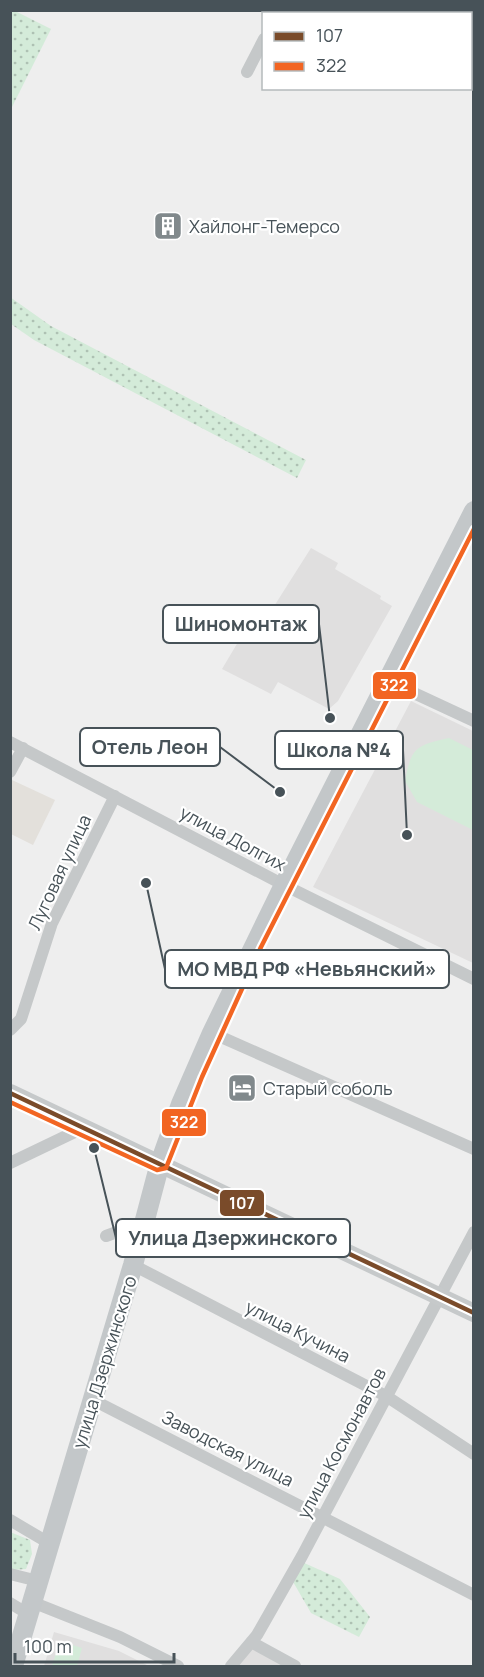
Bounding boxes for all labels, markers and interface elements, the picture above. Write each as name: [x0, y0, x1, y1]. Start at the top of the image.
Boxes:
legend: [262, 12, 472, 90]
text: 107: [316, 23, 343, 47]
text: 322: [316, 53, 346, 77]
building icon: Хайлонг-Темерсо: [152, 210, 184, 242]
place label: Хайлонг-Темерсо: [189, 214, 340, 238]
callout: Шиномонтаж: [163, 605, 319, 643]
text: Шиномонтаж: [175, 610, 308, 637]
line badge: 322: [372, 671, 417, 700]
text: 322: [380, 674, 408, 696]
callout: Отель Леон: [80, 728, 220, 766]
callout: Школа №4: [275, 731, 403, 769]
text: Отель Леон: [92, 733, 208, 760]
text: Школа №4: [287, 736, 391, 763]
street label: улица Долгих: [176, 800, 291, 876]
street label: Луговая улица: [22, 810, 96, 934]
callout: МО МВД РФ «Невьянский»: [165, 950, 449, 988]
text: МО МВД РФ «Невьянский»: [177, 955, 437, 982]
hotel icon: Старый соболь: [226, 1072, 258, 1104]
place label: Старый соболь: [263, 1076, 393, 1100]
line badge: 322: [161, 1108, 207, 1137]
text: 322: [170, 1111, 198, 1133]
line badge: 107: [219, 1189, 265, 1217]
text: 107: [229, 1192, 255, 1214]
callout: Улица Дзержинского: [116, 1219, 350, 1257]
text: Улица Дзержинского: [128, 1224, 338, 1251]
street label: улица Дзержинского: [66, 1273, 142, 1451]
street label: улица Кучина: [242, 1294, 354, 1368]
street label: улица Космонавтов: [291, 1363, 391, 1523]
street label: Заводская улица: [158, 1404, 298, 1492]
scale bar: [15, 1626, 174, 1664]
text: 100 m: [24, 1634, 72, 1658]

